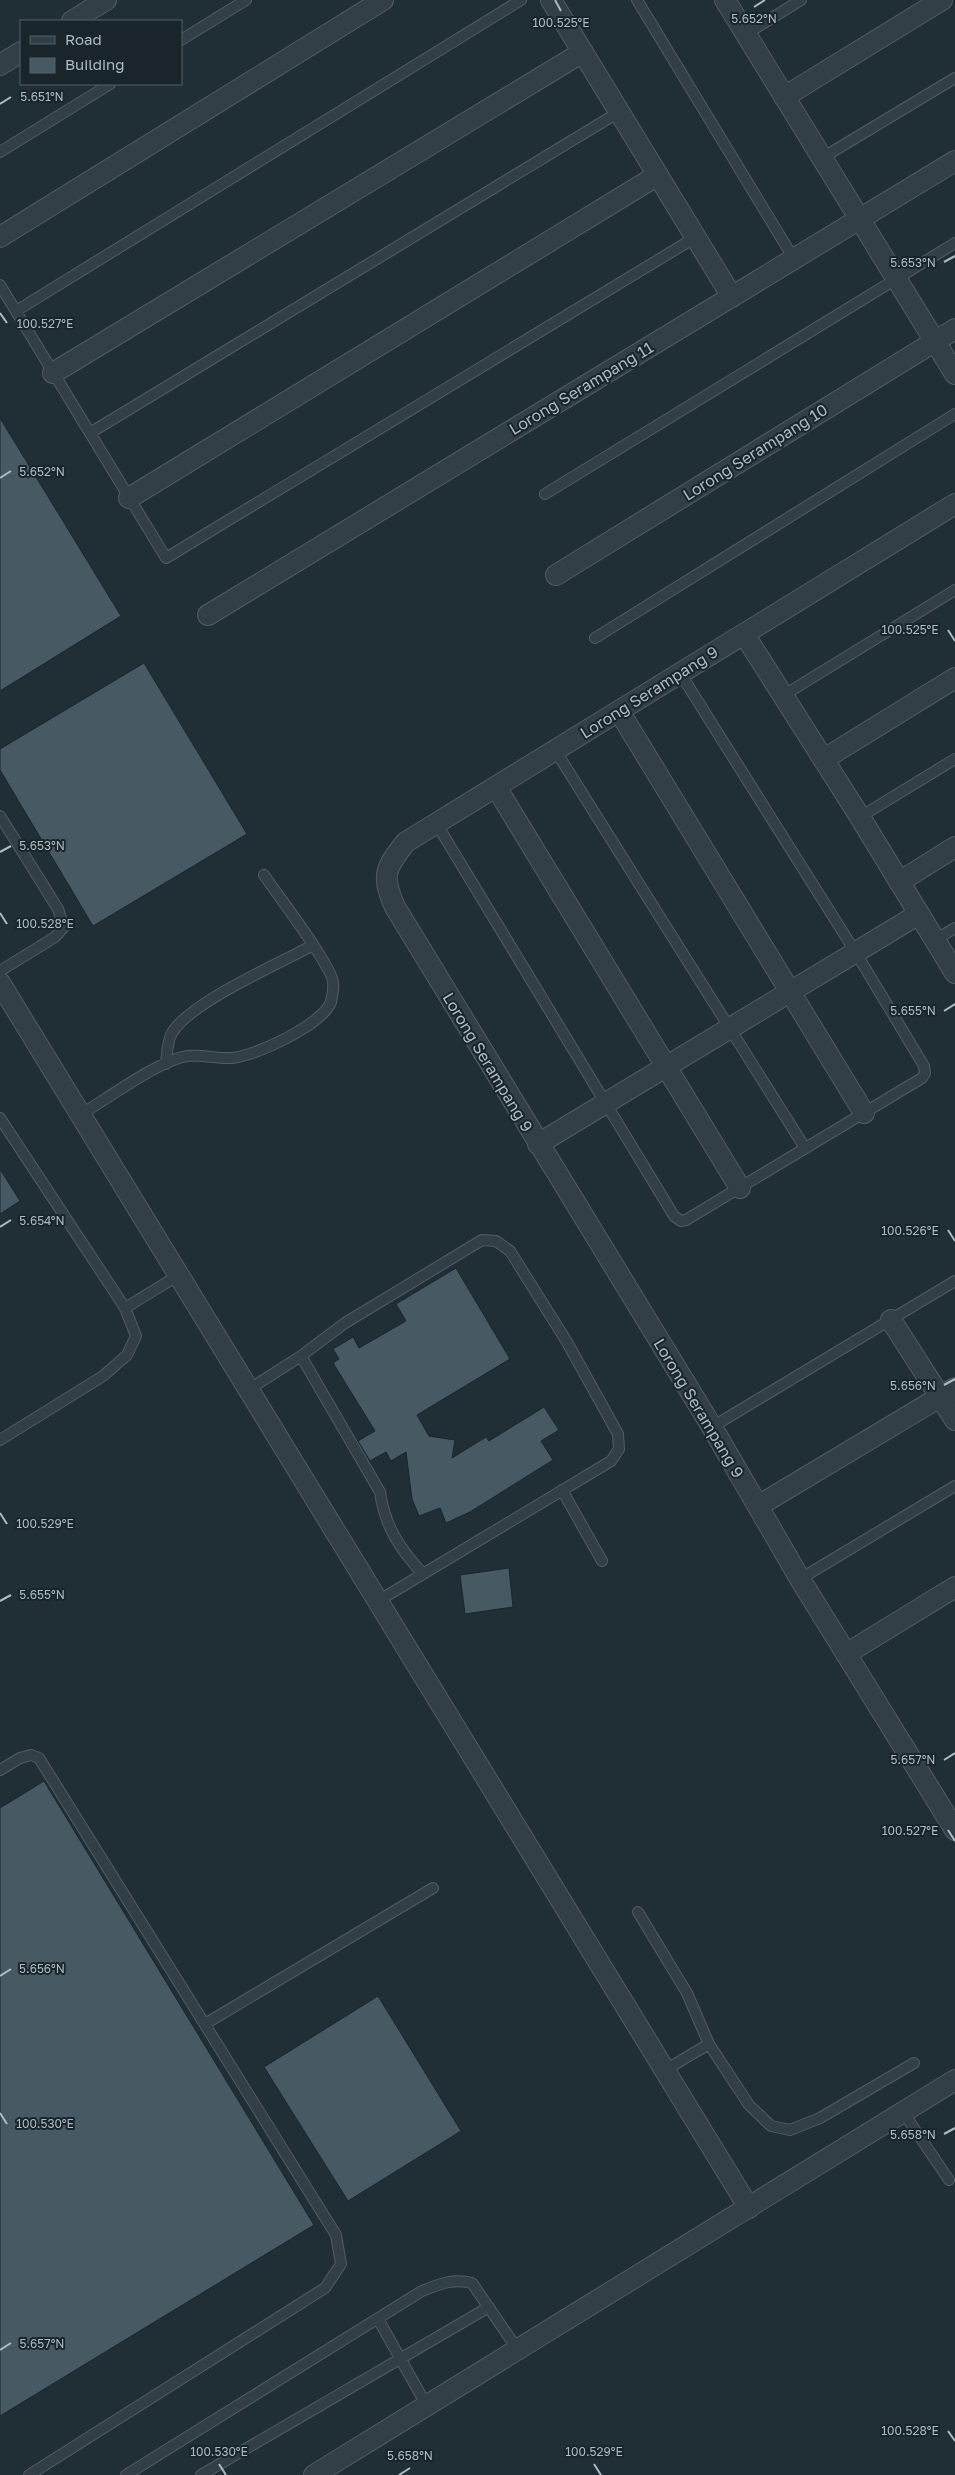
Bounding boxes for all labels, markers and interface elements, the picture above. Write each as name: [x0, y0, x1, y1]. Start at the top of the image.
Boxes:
text: 5.652°N: [731, 11, 777, 26]
text: 100.525°E: [532, 15, 590, 30]
legend: [20, 20, 182, 85]
text: Road: [65, 30, 102, 48]
text: Building: [65, 55, 125, 73]
text: 5.651°N: [20, 89, 64, 104]
text: 5.653°N: [890, 255, 936, 270]
text: 100.527°E: [17, 316, 73, 331]
street label: Lorong Serampang 11: [505, 337, 657, 439]
street label: Lorong Serampang 10: [679, 399, 831, 505]
text: 5.652°N: [19, 464, 65, 479]
text: 100.525°E: [881, 622, 939, 637]
street label: Lorong Serampang 9: [576, 641, 722, 743]
text: 5.653°N: [19, 838, 65, 853]
text: 100.528°E: [16, 916, 74, 931]
street label: Lorong Serampang 9: [438, 989, 538, 1135]
text: 5.655°N: [890, 1003, 936, 1018]
text: 5.654°N: [19, 1213, 65, 1228]
text: 100.526°E: [881, 1223, 939, 1238]
street label: Lorong Serampang 9: [649, 1335, 749, 1481]
text: 5.656°N: [890, 1378, 936, 1393]
text: 100.529°E: [16, 1516, 74, 1531]
text: 5.655°N: [19, 1587, 65, 1602]
text: 5.657°N: [891, 1752, 935, 1767]
text: 100.527°E: [882, 1823, 938, 1838]
text: 5.656°N: [19, 1961, 65, 1976]
text: 100.530°E: [16, 2116, 74, 2131]
text: 5.658°N: [890, 2127, 936, 2142]
text: 5.657°N: [20, 2336, 64, 2351]
text: 100.528°E: [881, 2423, 939, 2438]
text: 100.530°E: [190, 2444, 248, 2459]
text: 100.529°E: [565, 2444, 623, 2459]
text: 5.658°N: [387, 2448, 433, 2463]

